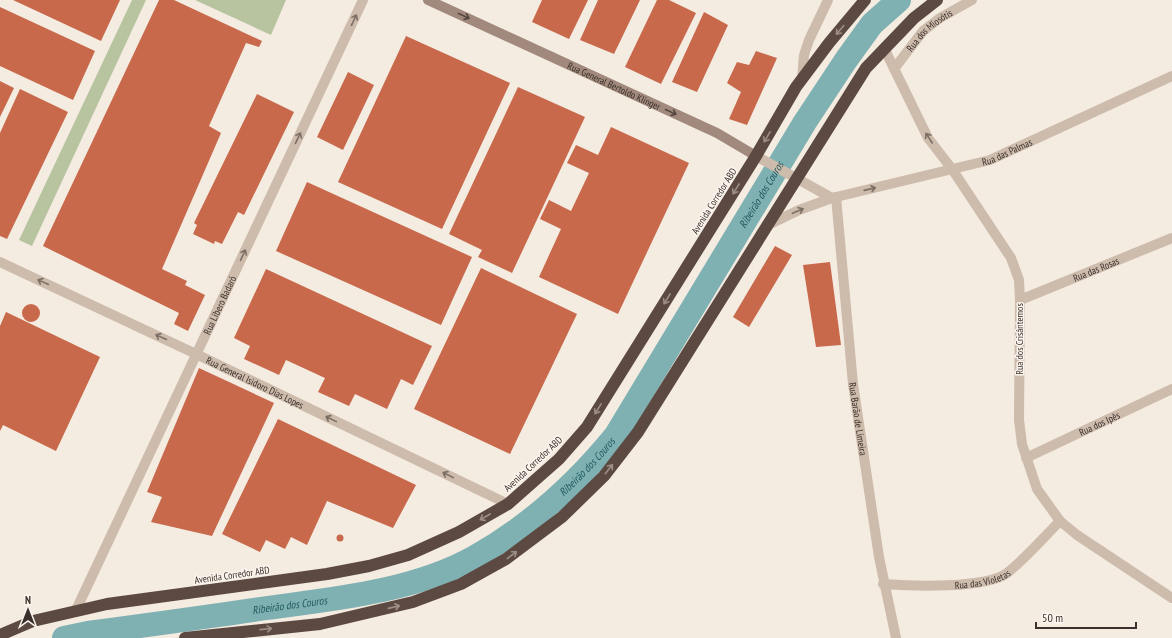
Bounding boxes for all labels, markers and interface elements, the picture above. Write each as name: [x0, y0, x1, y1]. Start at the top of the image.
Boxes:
street label: Rua dos Miosótis: [903, 6, 955, 54]
one-way arrow: [457, 13, 469, 20]
one-way arrow: [351, 14, 358, 26]
one-way arrow: [836, 24, 845, 34]
street label: Rua General Bertoldo Klinger: [566, 59, 663, 113]
one-way arrow: [664, 109, 676, 116]
one-way arrow: [763, 131, 771, 143]
one-way arrow: [295, 132, 302, 144]
one-way arrow: [925, 133, 933, 144]
street label: Rua das Palmas: [981, 135, 1035, 168]
water label: Ribeirão dos Couros: [736, 158, 787, 230]
street label: Avenida Corredor ABD: [688, 165, 740, 237]
one-way arrow: [731, 183, 739, 195]
one-way arrow: [863, 185, 876, 193]
one-way arrow: [792, 206, 804, 214]
one-way arrow: [240, 250, 247, 262]
street label: Rua das Rosas: [1071, 254, 1121, 284]
street label: Rua Libero Badaró: [200, 274, 239, 337]
one-way arrow: [38, 278, 50, 285]
one-way arrow: [663, 293, 671, 304]
street label: Rua dos Crisântemos: [1013, 303, 1026, 375]
one-way arrow: [155, 333, 167, 340]
street label: Rua General Isidoro Dias Lopes: [204, 353, 306, 412]
street label: Rua Barão de Limeira: [846, 381, 870, 456]
one-way arrow: [594, 403, 602, 414]
street label: Rua dos Ipês: [1077, 408, 1122, 439]
one-way arrow: [325, 415, 337, 422]
street label: Avenida Corredor ABD: [501, 433, 565, 495]
water label: Ribeirão dos Couros: [556, 434, 619, 499]
one-way arrow: [605, 464, 613, 475]
one-way arrow: [442, 471, 454, 478]
one-way arrow: [479, 514, 491, 522]
one-way arrow: [506, 551, 517, 559]
street label: Avenida Corredor ABD: [194, 563, 270, 587]
street label: Rua das Violetas: [954, 566, 1013, 591]
north arrow: [8, 590, 48, 630]
text: N: [25, 593, 31, 607]
water label: Ribeirão dos Couros: [251, 593, 329, 617]
one-way arrow: [387, 602, 400, 610]
scale bar: [1036, 604, 1136, 630]
text: 50 m: [1042, 610, 1063, 625]
one-way arrow: [259, 626, 272, 633]

